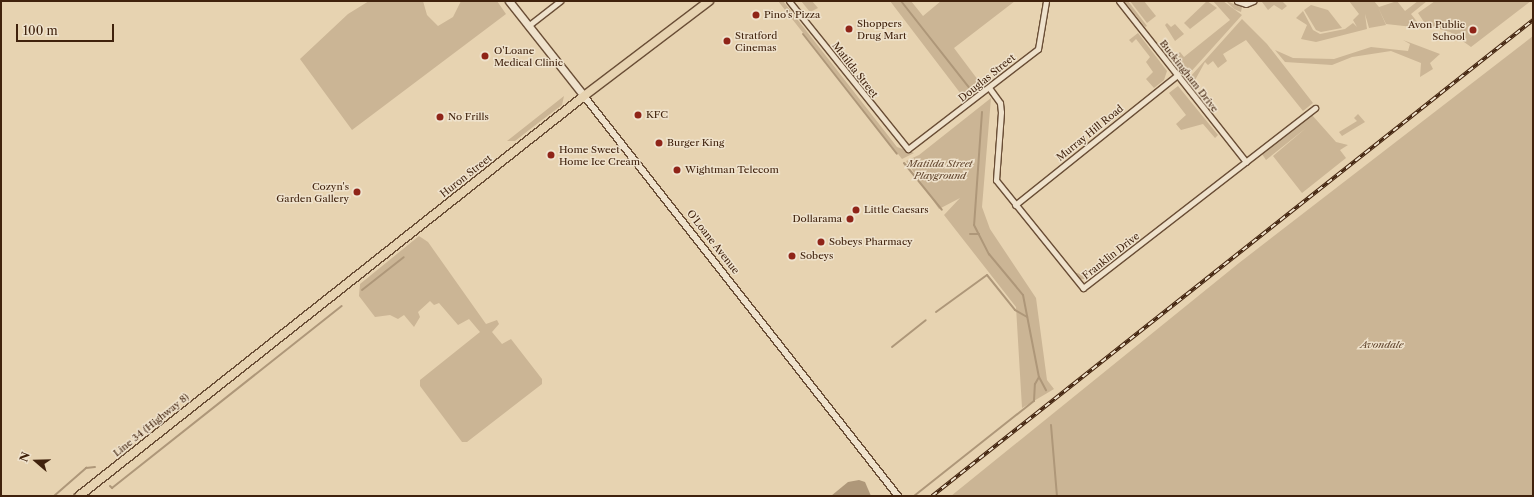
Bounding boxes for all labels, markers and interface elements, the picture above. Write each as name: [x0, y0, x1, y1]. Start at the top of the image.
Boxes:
place label: Pino's Pizza: [764, 9, 820, 21]
marker: Pino's Pizza: [751, 10, 761, 20]
scale bar: [18, 16, 116, 42]
place label: Shoppers Drug Mart: [857, 17, 906, 40]
place label: Avon Public School: [1408, 18, 1465, 42]
text: 100 m: [23, 23, 58, 38]
marker: Shoppers Drug Mart: [844, 24, 854, 34]
marker: Avon Public School: [1468, 25, 1478, 35]
place label: Stratford Cinemas: [735, 29, 777, 52]
marker: Stratford Cinemas: [722, 36, 732, 46]
street label: Buckingham Drive: [1157, 38, 1221, 114]
street label: Matilda Street: [830, 40, 880, 100]
place label: O'Loane Medical Clinic: [494, 44, 563, 68]
marker: O'Loane Medical Clinic: [479, 50, 491, 62]
street label: Douglas Street: [956, 52, 1018, 104]
street label: Murray Hill Road: [1054, 102, 1126, 164]
place label: KFC: [646, 109, 668, 121]
marker: KFC: [633, 110, 643, 120]
place label: No Frills: [448, 111, 489, 123]
marker: No Frills: [435, 112, 445, 122]
place label: Burger King: [667, 137, 724, 149]
marker: Burger King: [654, 138, 664, 148]
place label: Home Sweet Home Ice Cream: [559, 143, 640, 166]
marker: Home Sweet Home Ice Cream: [546, 150, 556, 160]
street label: Huron Street: [438, 152, 494, 200]
park label: Matilda Street Playground: [907, 157, 973, 180]
place label: Wightman Telecom: [685, 164, 779, 176]
marker: Wightman Telecom: [672, 165, 682, 175]
place label: Cozyn's Garden Gallery: [276, 180, 349, 204]
marker: Cozyn's Garden Gallery: [352, 187, 362, 197]
place label: Little Caesars: [864, 204, 929, 216]
marker: Little Caesars: [851, 205, 861, 215]
street label: O'Loane Avenue: [684, 207, 742, 277]
place label: Dollarama: [793, 213, 842, 225]
marker: Dollarama: [845, 214, 855, 224]
street label: Franklin Drive: [1080, 230, 1142, 282]
place label: Sobeys Pharmacy: [829, 236, 913, 248]
marker: Sobeys Pharmacy: [816, 237, 826, 247]
place label: Sobeys: [800, 250, 833, 262]
marker: Sobeys: [787, 251, 797, 261]
park label: Avondale: [1360, 339, 1404, 351]
street label: Line 34 (Highway 8): [111, 391, 191, 459]
north arrow: [16, 441, 56, 481]
text: N: [17, 450, 33, 464]

